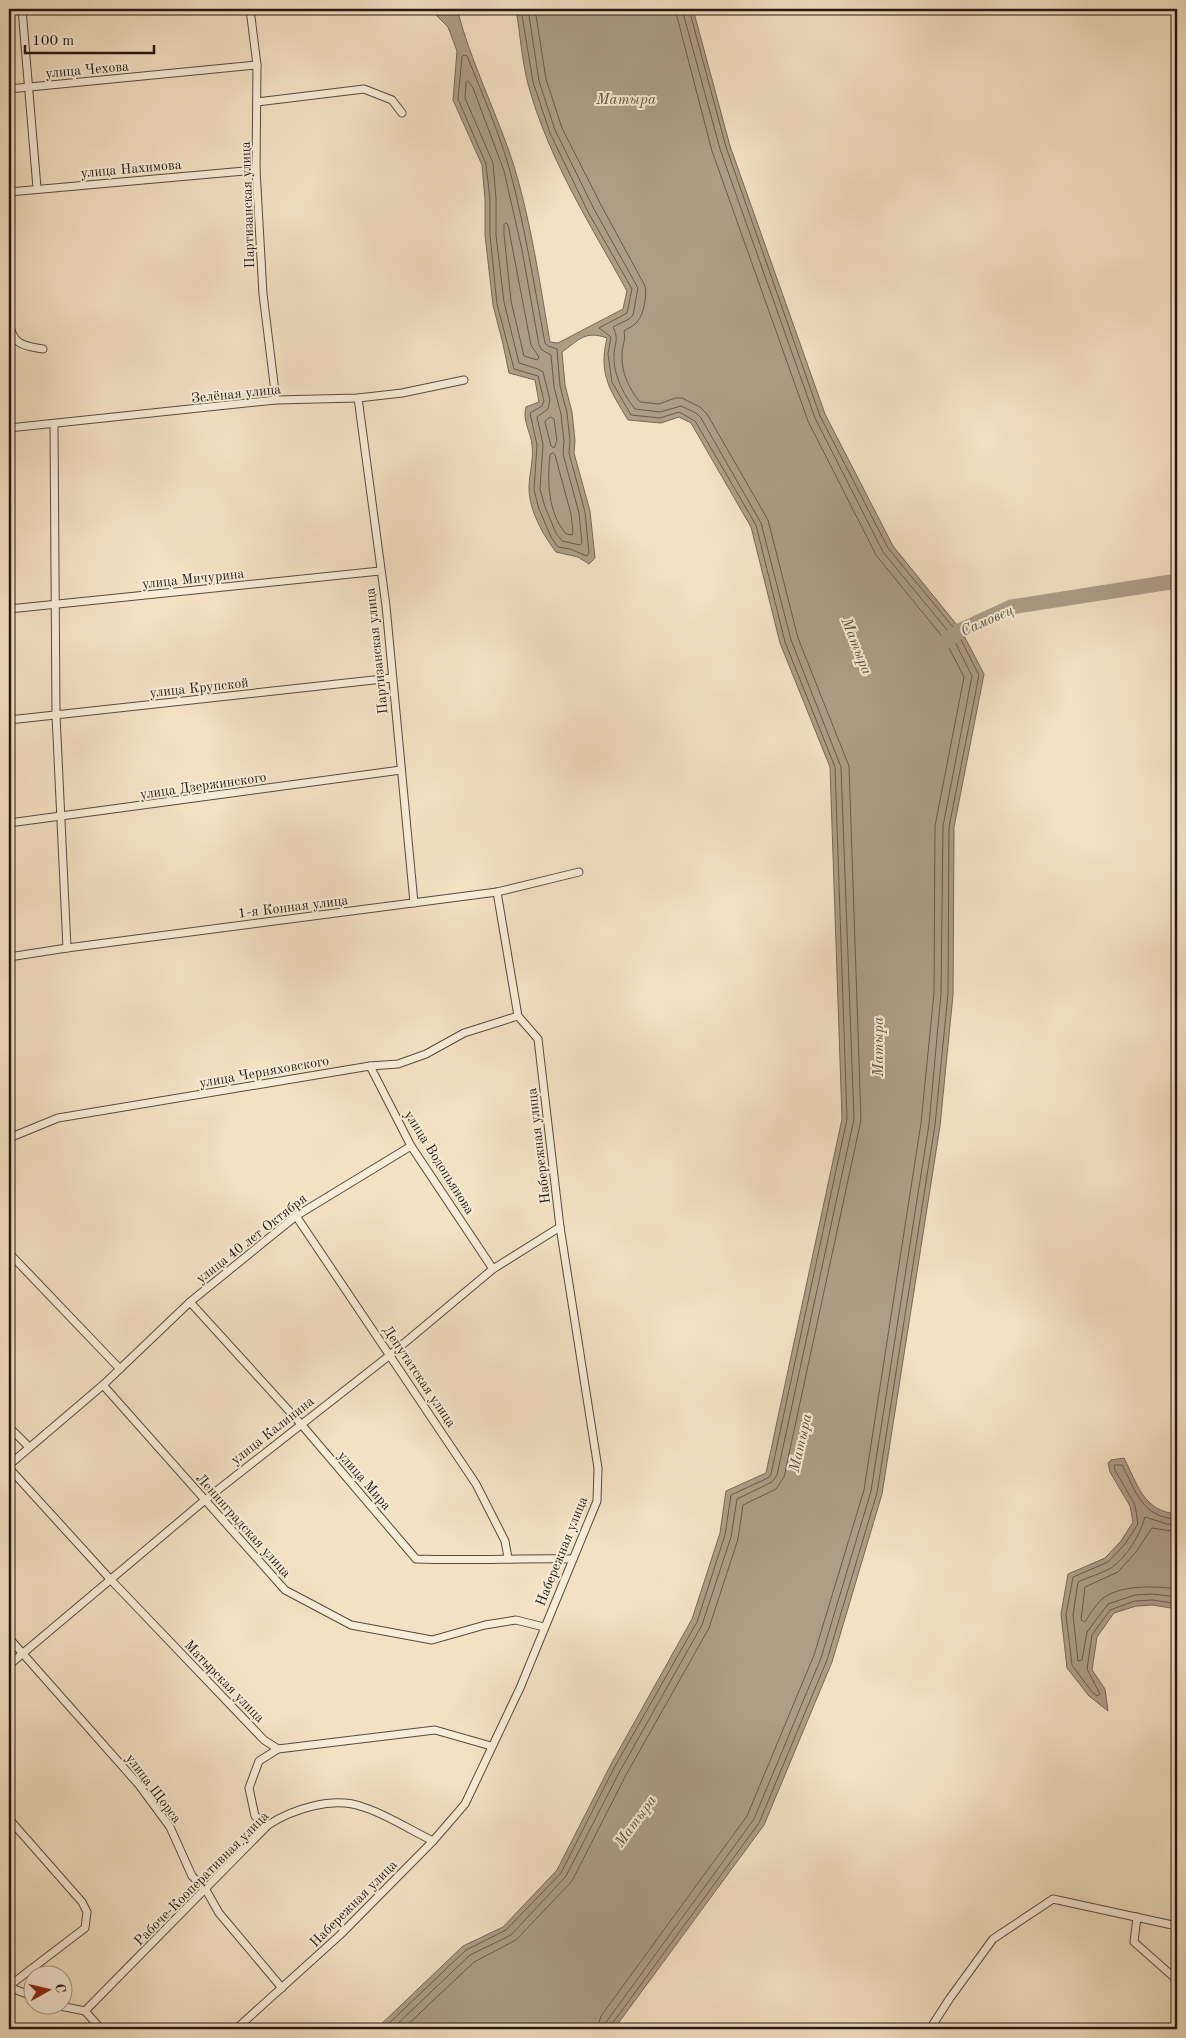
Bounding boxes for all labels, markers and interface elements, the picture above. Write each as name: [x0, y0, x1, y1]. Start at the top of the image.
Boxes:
scale bar: [25, 22, 154, 54]
text: 100 m: [32, 34, 74, 49]
street label: улица Чехова: [45, 59, 130, 81]
water label: Матыра: [595, 93, 656, 108]
street label: Партизанская улица: [239, 141, 257, 269]
street label: улица Нахимова: [80, 158, 182, 180]
street label: Зелёная улица: [190, 382, 282, 406]
street label: улица Мичурина: [141, 567, 245, 591]
street label: Партизанская улица: [363, 587, 391, 715]
water label: Самовец: [959, 603, 1017, 640]
water label: Матыра: [837, 615, 874, 677]
street label: улица Крупской: [149, 676, 249, 700]
street label: улица Дзержинского: [139, 770, 267, 802]
street label: 1-я Конная улица: [237, 893, 349, 921]
water label: Матыра: [872, 1017, 887, 1078]
street label: улица Черняховского: [198, 1054, 330, 1090]
street label: Набережная улица: [525, 1087, 553, 1205]
street label: улица Водопьянова: [402, 1108, 477, 1217]
street label: улица 40 лет Октября: [194, 1191, 310, 1286]
street label: Депутатская улица: [380, 1323, 458, 1430]
street label: улица Калинина: [228, 1394, 317, 1467]
water label: Матыра: [787, 1412, 816, 1475]
street label: улица Мира: [335, 1448, 394, 1513]
street label: Ленинградская улица: [193, 1471, 293, 1580]
street label: Набережная улица: [534, 1495, 590, 1608]
street label: Матырская улица: [182, 1638, 267, 1725]
street label: улица Щорса: [123, 1751, 184, 1826]
water label: Матыра: [612, 1793, 660, 1851]
street label: Рабоче-Кооперативная улица: [132, 1809, 272, 1949]
street label: Набережная улица: [308, 1857, 400, 1950]
north arrow: [22, 1966, 72, 2016]
text: С: [52, 1983, 67, 1994]

